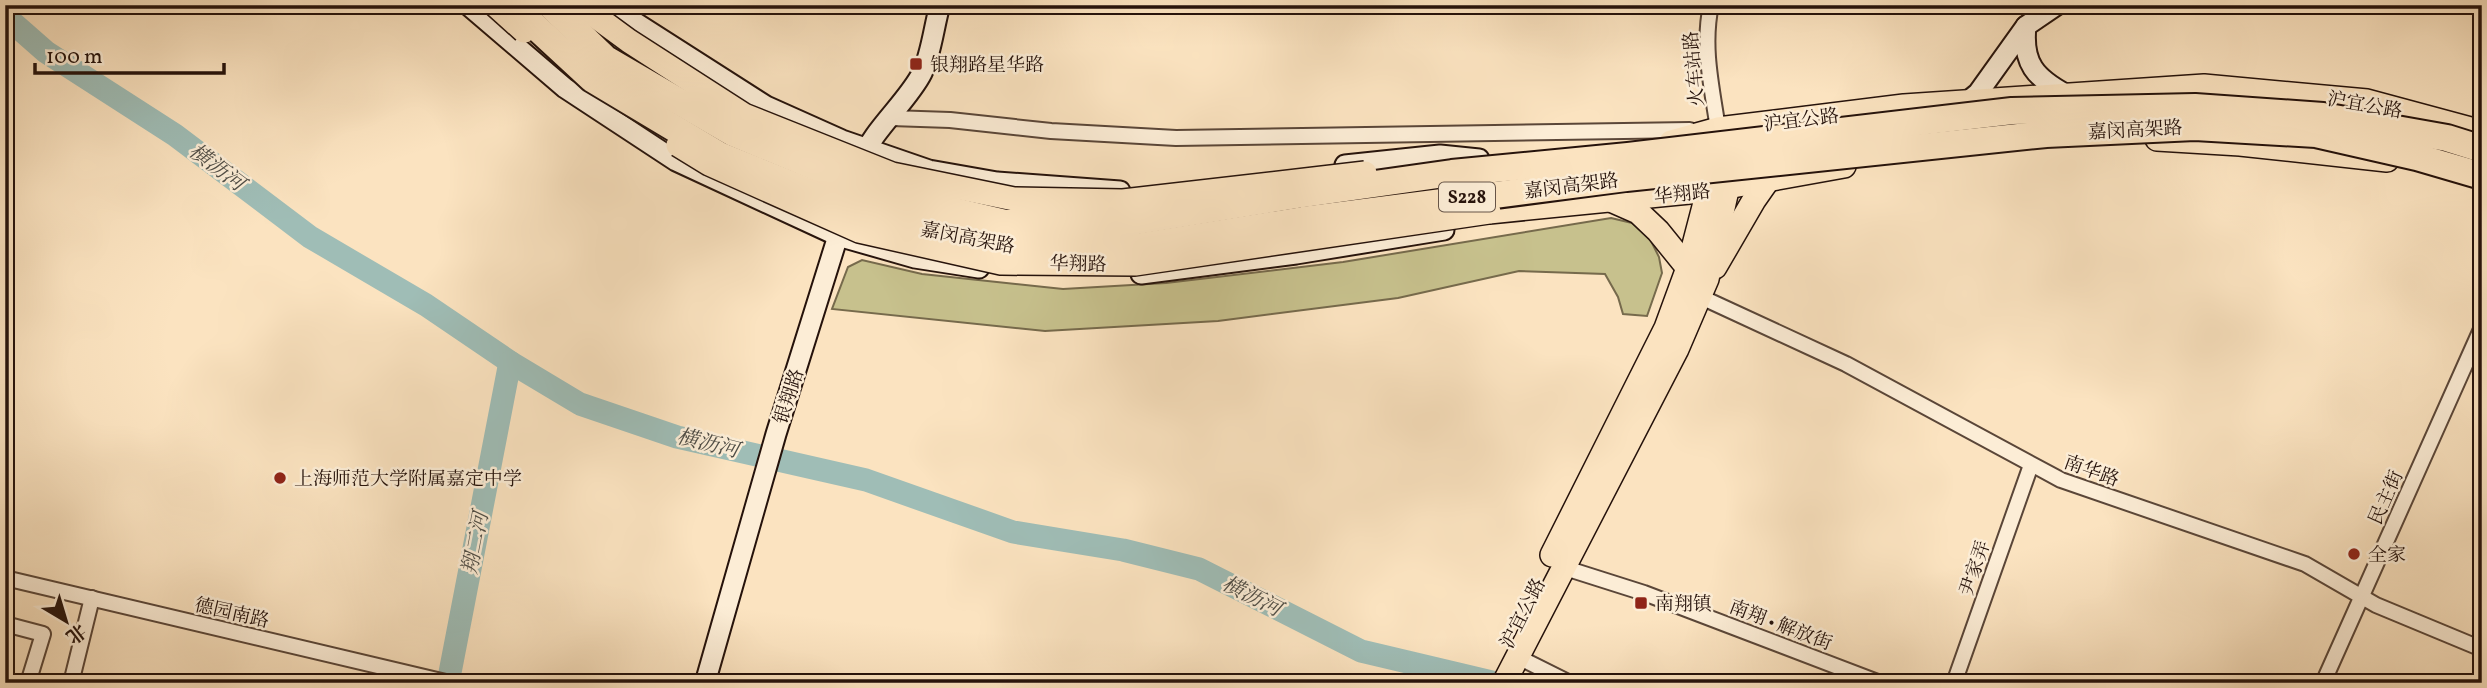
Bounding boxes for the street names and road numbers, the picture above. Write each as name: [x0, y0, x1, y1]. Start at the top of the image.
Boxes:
street label: 火车站路: [1679, 30, 1711, 108]
street label: 沪宜公路: [2325, 87, 2404, 125]
street label: 沪宜公路: [1762, 103, 1841, 139]
street label: 嘉闵高架路: [2087, 116, 2183, 146]
street label: 嘉闵高架路: [1523, 168, 1620, 206]
street label: 华翔路: [1652, 179, 1712, 211]
road number: S228: [1439, 182, 1495, 212]
street label: 嘉闵高架路: [919, 217, 1017, 261]
street label: 华翔路: [1049, 252, 1107, 278]
street label: 银翔路: [769, 365, 811, 428]
street label: 南华路: [2060, 450, 2123, 494]
street label: 民主街: [2363, 466, 2410, 529]
street label: 尹家弄: [1954, 537, 1997, 600]
street label: 沪宜公路: [1495, 574, 1553, 654]
street label: 德园南路: [192, 593, 272, 635]
street label: 南翔 • 解放街: [1725, 594, 1835, 657]

